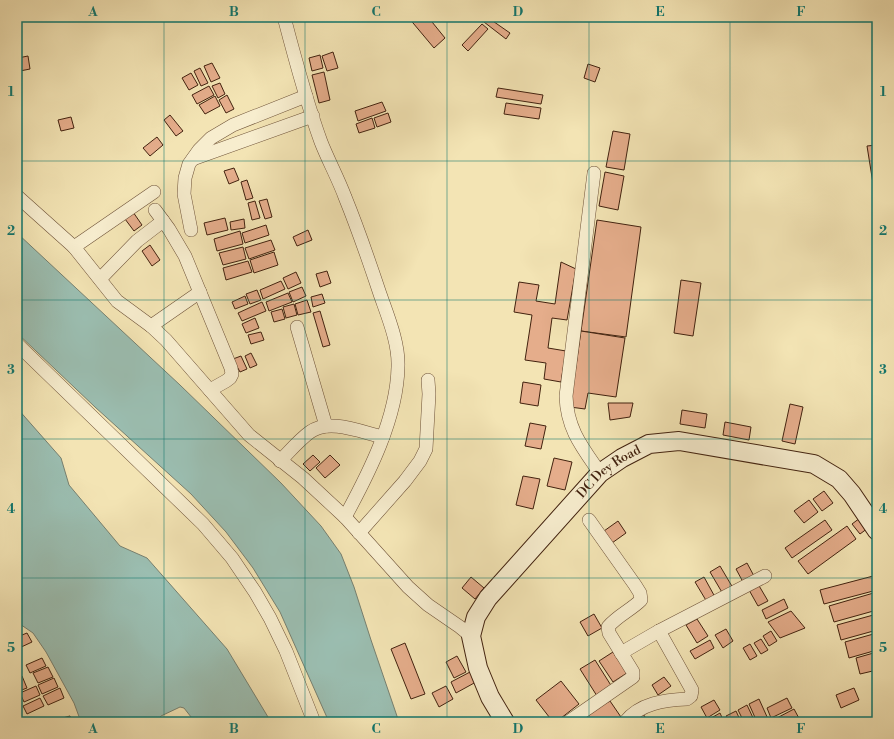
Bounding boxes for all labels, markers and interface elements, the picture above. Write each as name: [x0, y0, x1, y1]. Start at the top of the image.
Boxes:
text: A: [87, 4, 98, 20]
text: B: [229, 4, 239, 20]
text: C: [371, 4, 381, 20]
text: D: [513, 4, 523, 20]
text: E: [655, 4, 665, 20]
text: F: [796, 4, 806, 20]
text: 1: [8, 84, 15, 100]
text: 1: [880, 84, 887, 100]
text: 2: [7, 223, 15, 239]
text: 2: [879, 223, 887, 239]
text: 3: [7, 362, 15, 378]
text: 3: [879, 362, 887, 378]
street label: DC Dey Road: [573, 441, 644, 501]
text: 4: [7, 501, 16, 517]
text: 4: [879, 501, 888, 517]
text: 5: [7, 640, 15, 656]
text: 5: [879, 640, 887, 656]
text: A: [87, 721, 98, 737]
text: B: [229, 721, 239, 737]
text: C: [371, 721, 381, 737]
text: D: [513, 721, 523, 737]
text: E: [655, 721, 665, 737]
text: F: [796, 721, 806, 737]

